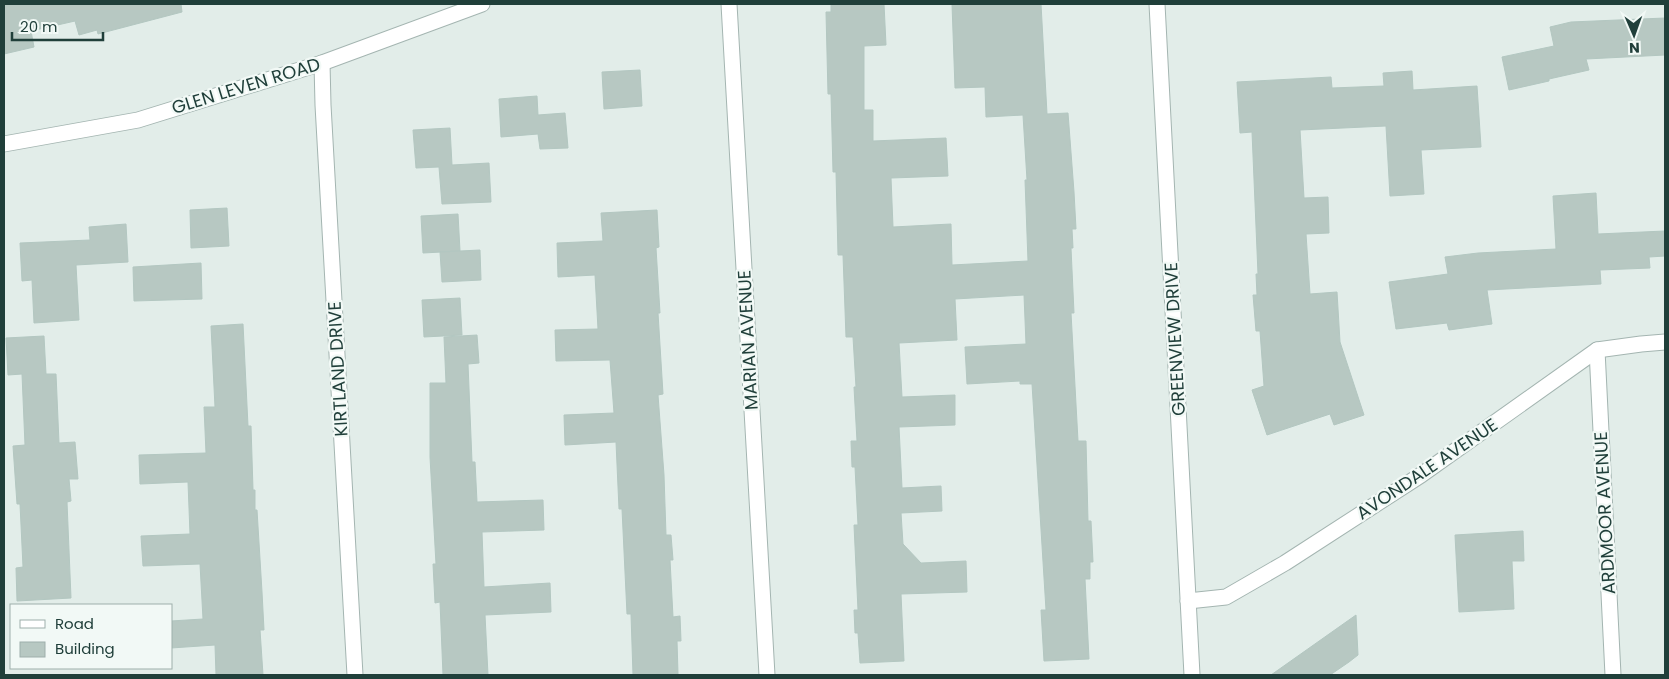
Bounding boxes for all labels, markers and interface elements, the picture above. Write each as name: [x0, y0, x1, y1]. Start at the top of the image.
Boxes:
scale bar: [12, 10, 104, 42]
north arrow: [1609, 10, 1659, 60]
text: 20 m: [20, 16, 58, 37]
text: N: [1629, 38, 1640, 58]
street label: GLEN LEVEN ROAD: [168, 51, 323, 120]
street label: GREENVIEW DRIVE: [1158, 262, 1191, 416]
street label: MARIAN AVENUE: [731, 269, 764, 411]
street label: KIRTLAND DRIVE: [321, 301, 354, 437]
street label: AVONDALE AVENUE: [1351, 412, 1502, 525]
street label: ARDMOOR AVENUE: [1588, 431, 1621, 595]
legend: [10, 604, 172, 669]
text: Road: [55, 613, 94, 634]
text: Building: [55, 638, 115, 659]

